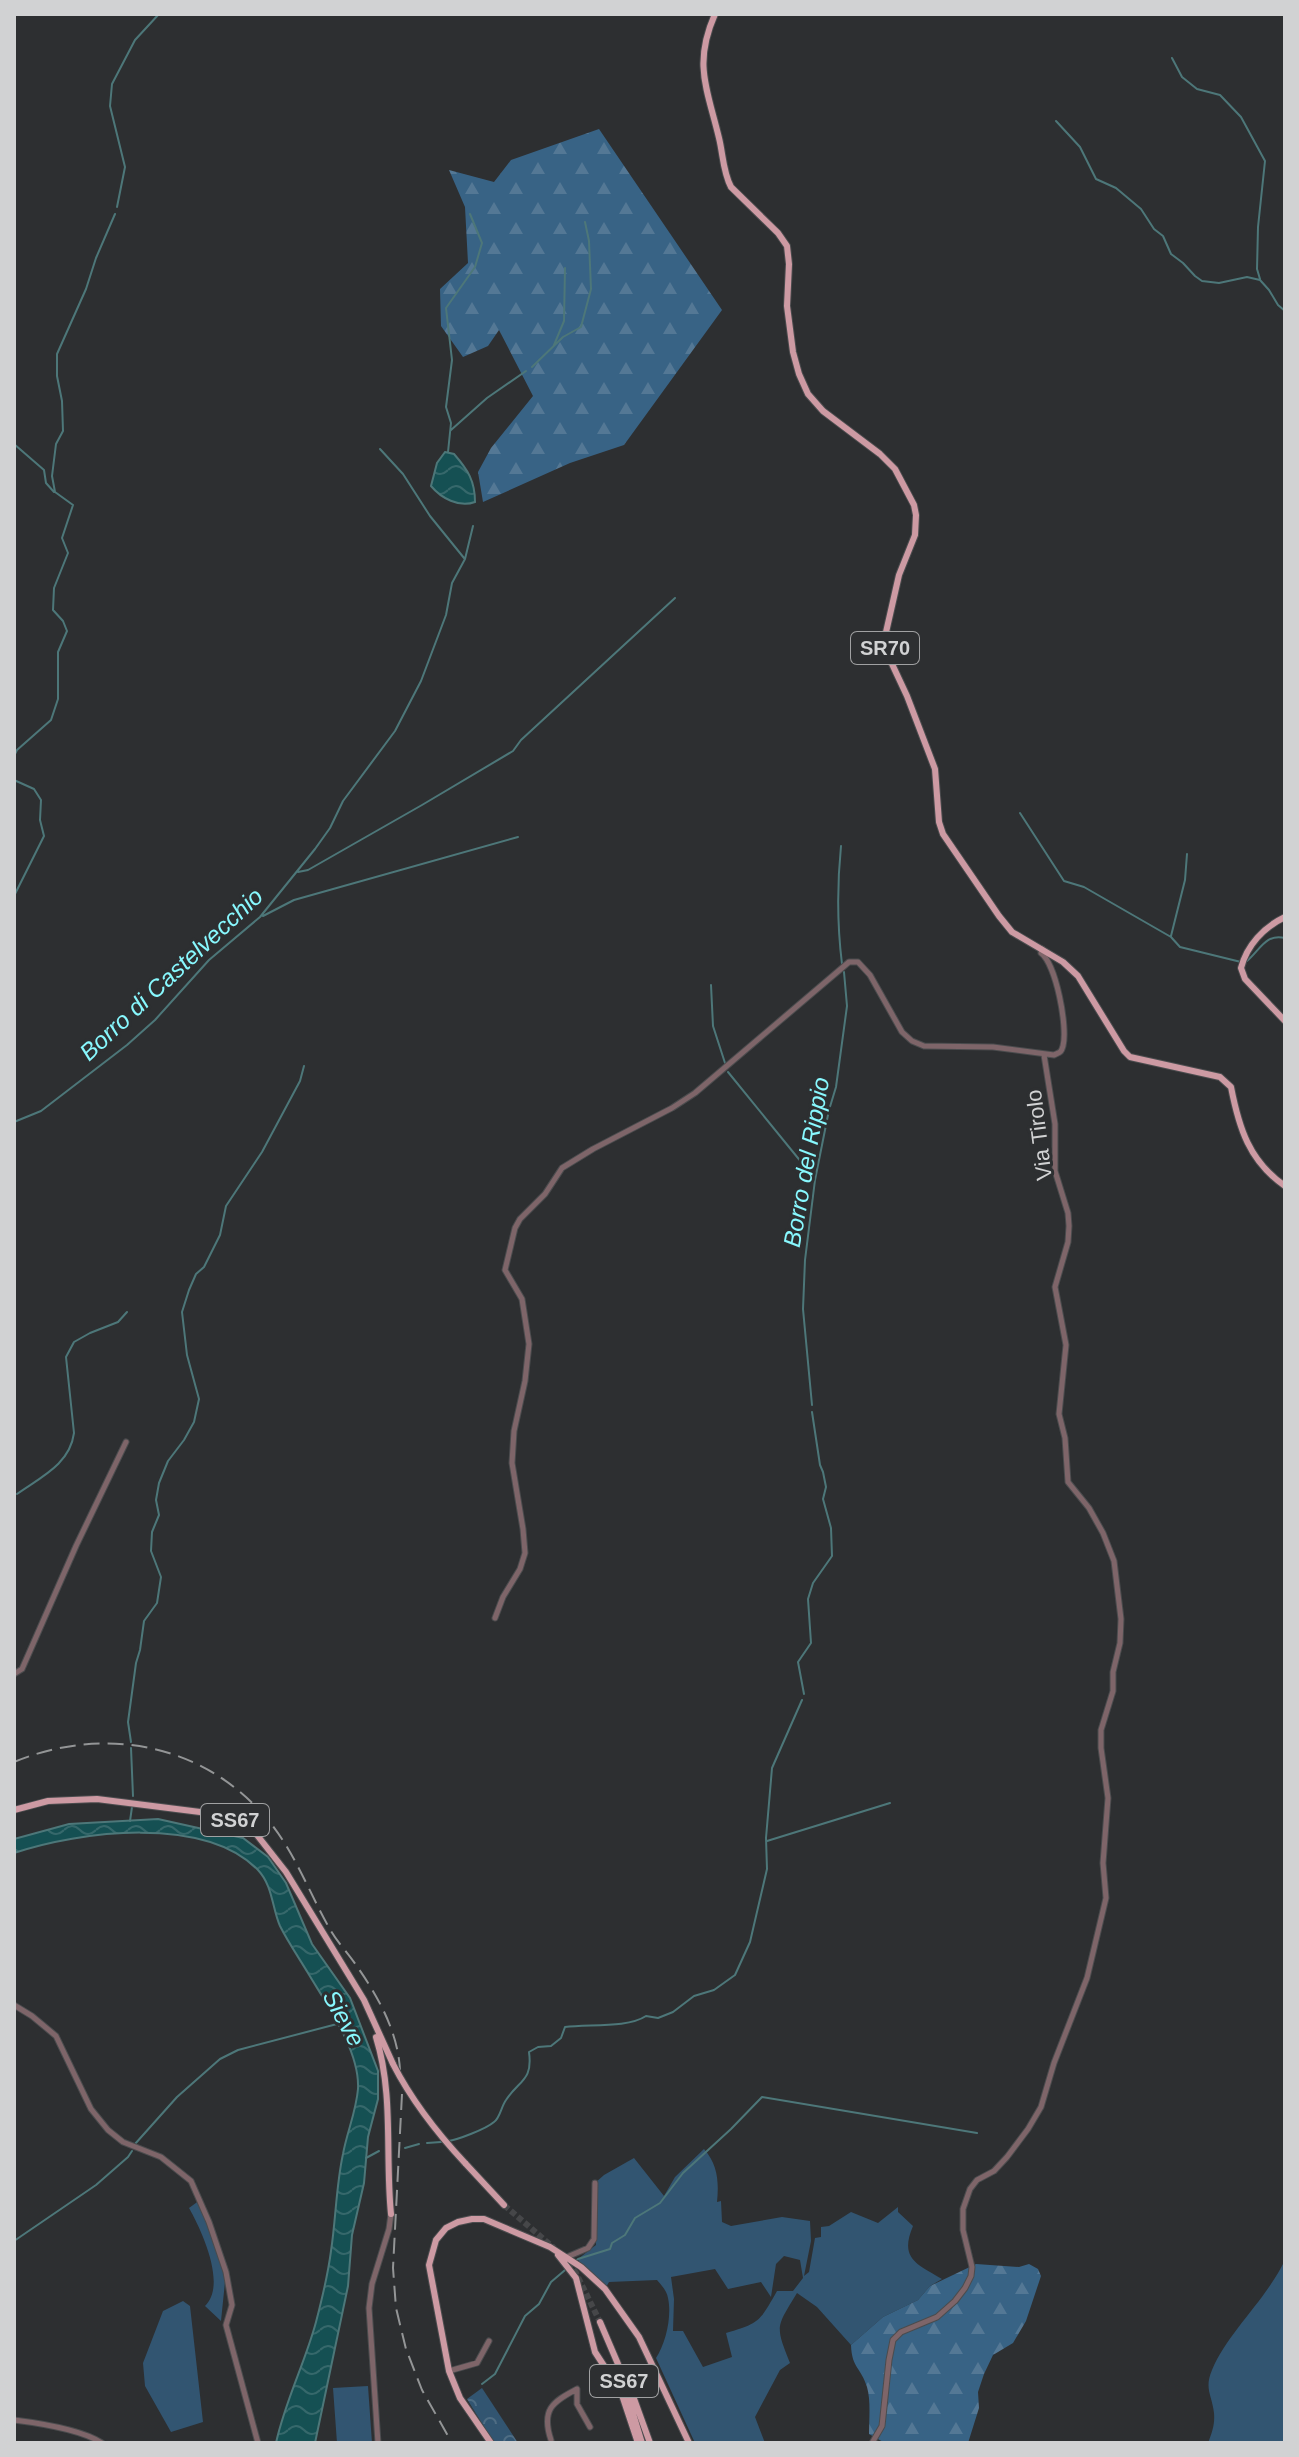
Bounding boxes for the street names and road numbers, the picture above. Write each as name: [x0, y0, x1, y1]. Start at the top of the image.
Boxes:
road number: SR70: [851, 632, 919, 664]
street label: Via Tirolo: [1021, 1088, 1057, 1182]
road number: SS67: [201, 1804, 269, 1836]
road number: SS67: [590, 2365, 658, 2397]

